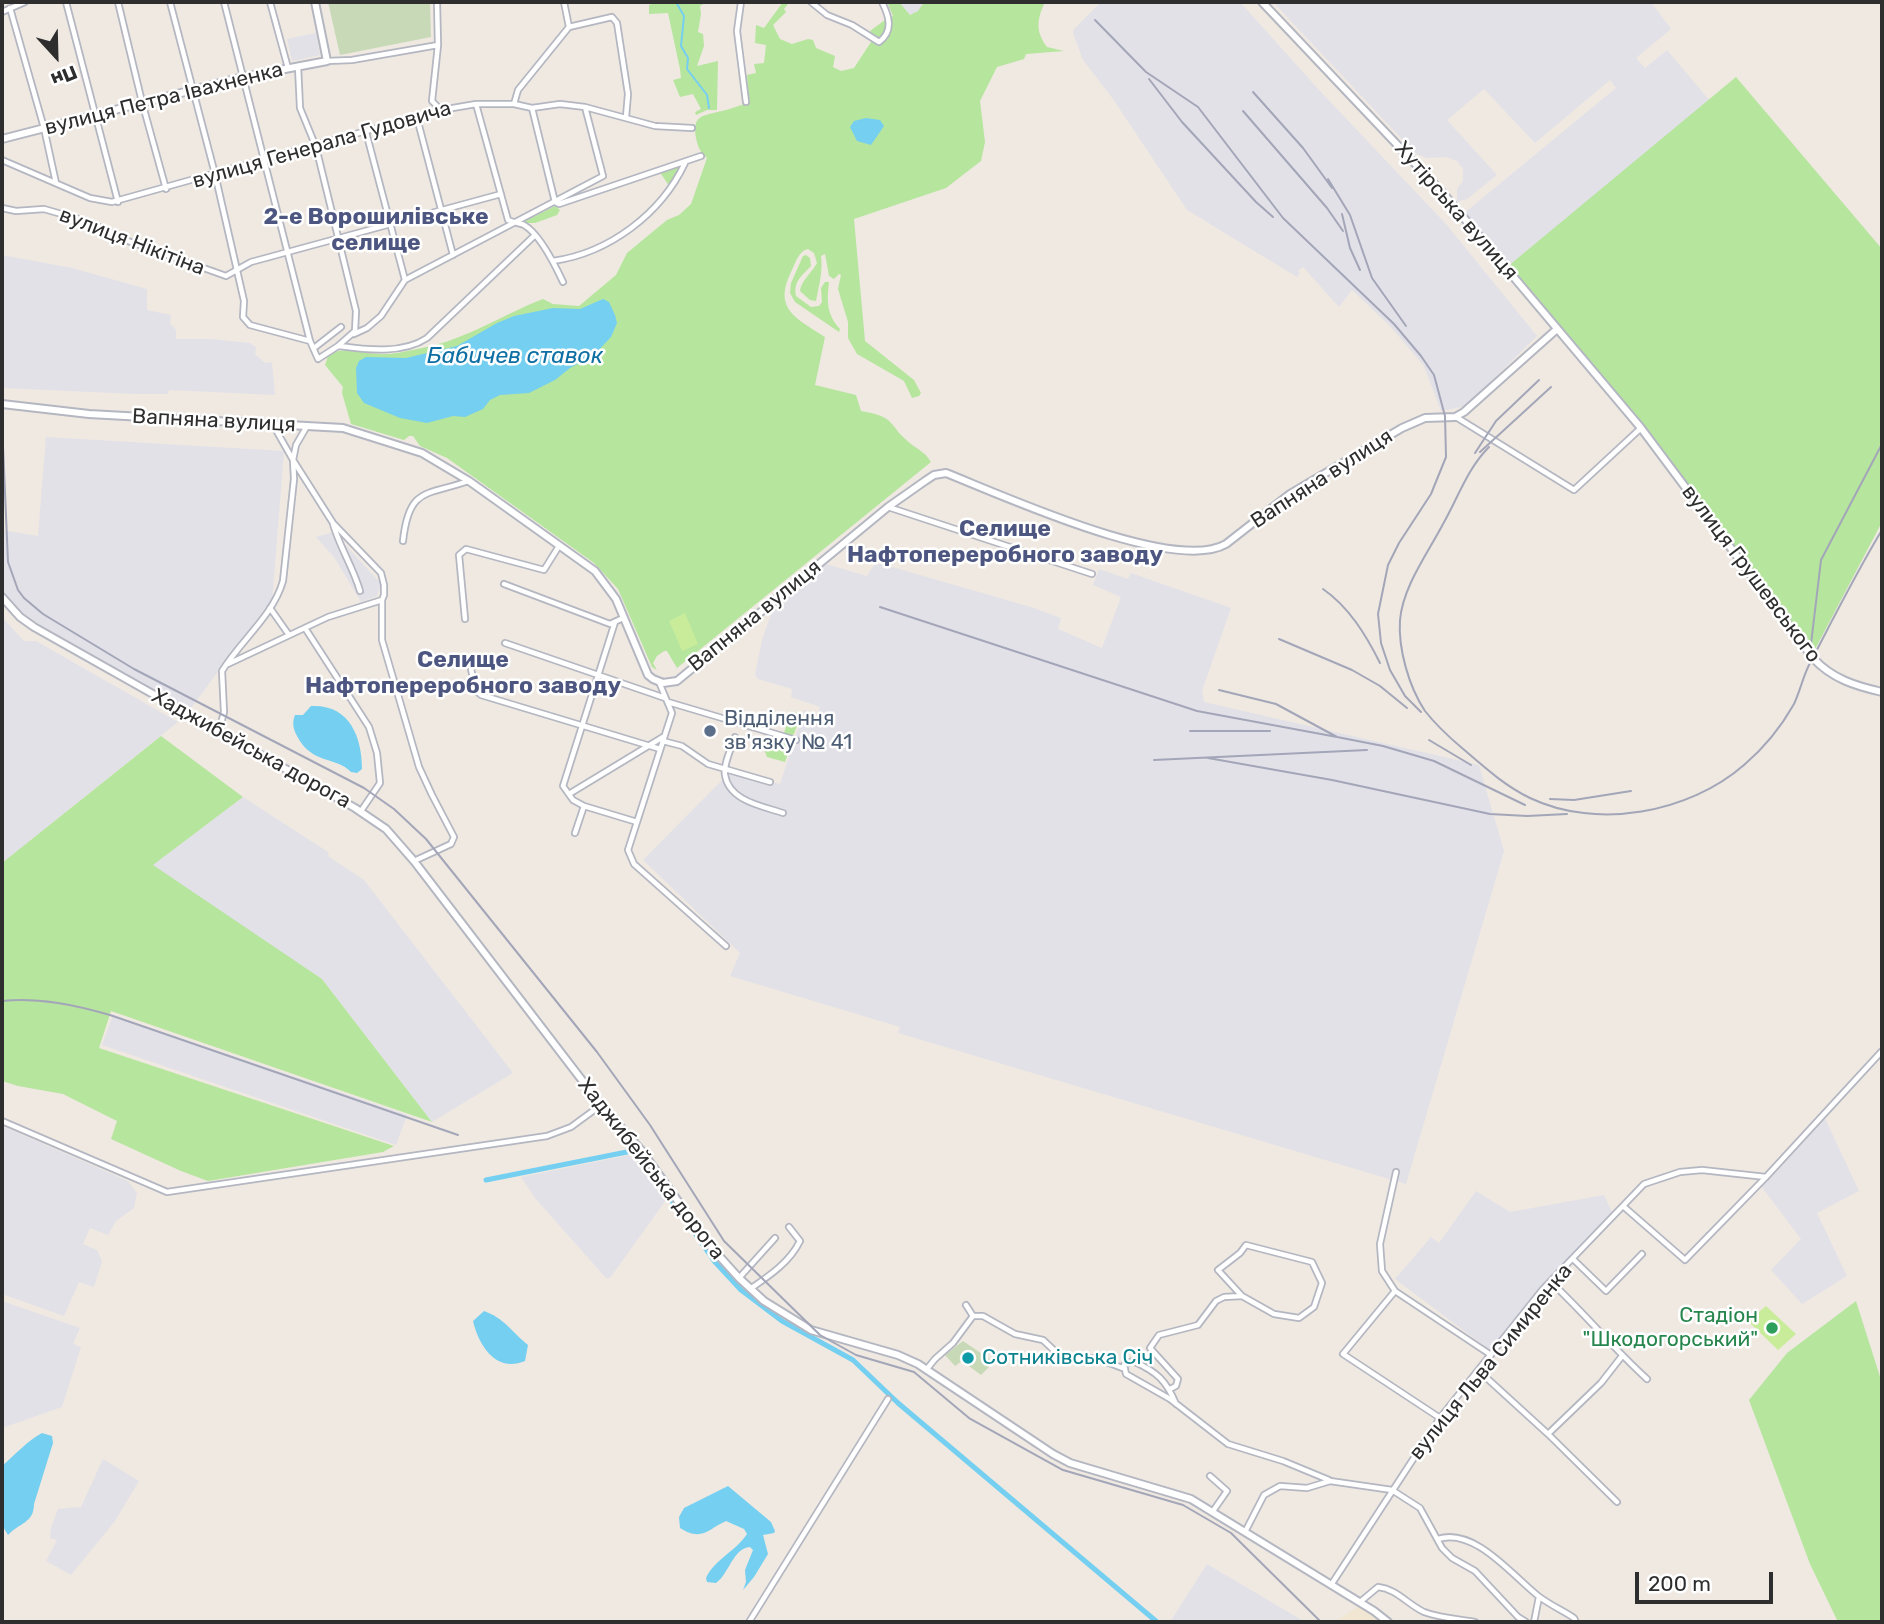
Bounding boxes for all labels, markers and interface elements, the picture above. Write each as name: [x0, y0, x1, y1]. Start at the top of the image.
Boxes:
north arrow: [21, 21, 91, 91]
street label: вулиця Петра Івахненка: [42, 57, 286, 141]
text: Пн: [48, 60, 81, 92]
street label: вулиця Генерала Гудовича: [190, 96, 454, 194]
street label: Хутірська вулиця: [1389, 137, 1523, 285]
street label: вулиця Нікітіна: [56, 203, 208, 281]
district label: 2-е Ворошилівське селище: [263, 203, 489, 257]
water label: Бабичев ставок: [427, 342, 603, 370]
street label: Вапняна вулиця: [132, 404, 296, 438]
street label: Вапняна вулиця: [1246, 424, 1398, 534]
street label: вулиця Грушевського: [1676, 480, 1826, 668]
district label: Селище Нафтопереробного заводу: [847, 515, 1163, 569]
street label: Вапняна вулиця: [683, 555, 827, 677]
district label: Селище Нафтопереробного заводу: [305, 646, 621, 700]
street label: Хаджибейська дорога: [147, 684, 355, 814]
place label: Відділення зв'язку № 41: [724, 706, 852, 756]
marker: Відділення зв'язку № 41: [702, 723, 718, 739]
street label: Хаджибейська дорога: [572, 1073, 730, 1265]
street label: вулиця Льва Симиренка: [1404, 1259, 1578, 1465]
place label: Стадіон "Шкодогорський": [1583, 1303, 1758, 1353]
marker: Стадіон "Шкодогорський": [1764, 1320, 1780, 1336]
place label: Сотниківська Січ: [982, 1345, 1153, 1371]
marker: Сотниківська Січ: [960, 1350, 976, 1366]
scale bar: [1639, 1558, 1777, 1602]
text: 200 m: [1648, 1571, 1711, 1596]

